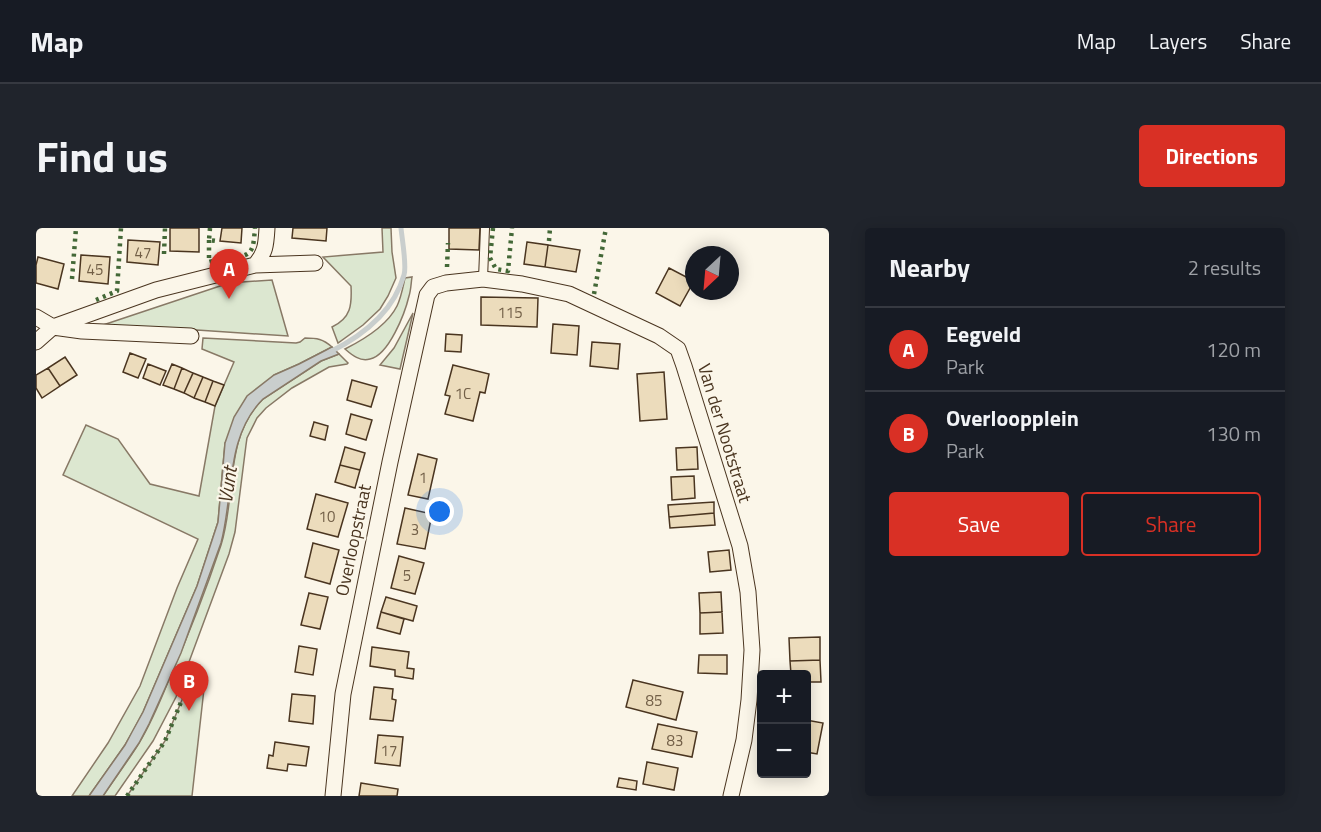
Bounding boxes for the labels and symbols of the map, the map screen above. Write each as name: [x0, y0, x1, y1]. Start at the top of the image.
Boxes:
house number: 47: [135, 241, 151, 264]
north arrow: [685, 246, 739, 300]
pin: A: [210, 250, 248, 299]
house number: 45: [87, 258, 103, 281]
house number: 115: [497, 301, 523, 324]
street label: Van der Nootstraat: [691, 360, 759, 506]
house number: 1C: [455, 382, 471, 405]
water label: Vunt: [209, 462, 245, 505]
house number: 1: [419, 466, 427, 489]
street label: Overloopstraat: [328, 481, 378, 598]
your location: [425, 497, 454, 526]
house number: 10: [319, 505, 335, 528]
house number: 3: [411, 518, 419, 541]
house number: 5: [403, 564, 411, 587]
pin: B: [170, 662, 208, 711]
house number: 85: [646, 689, 662, 712]
house number: 83: [667, 729, 683, 752]
house number: 17: [381, 739, 397, 762]

